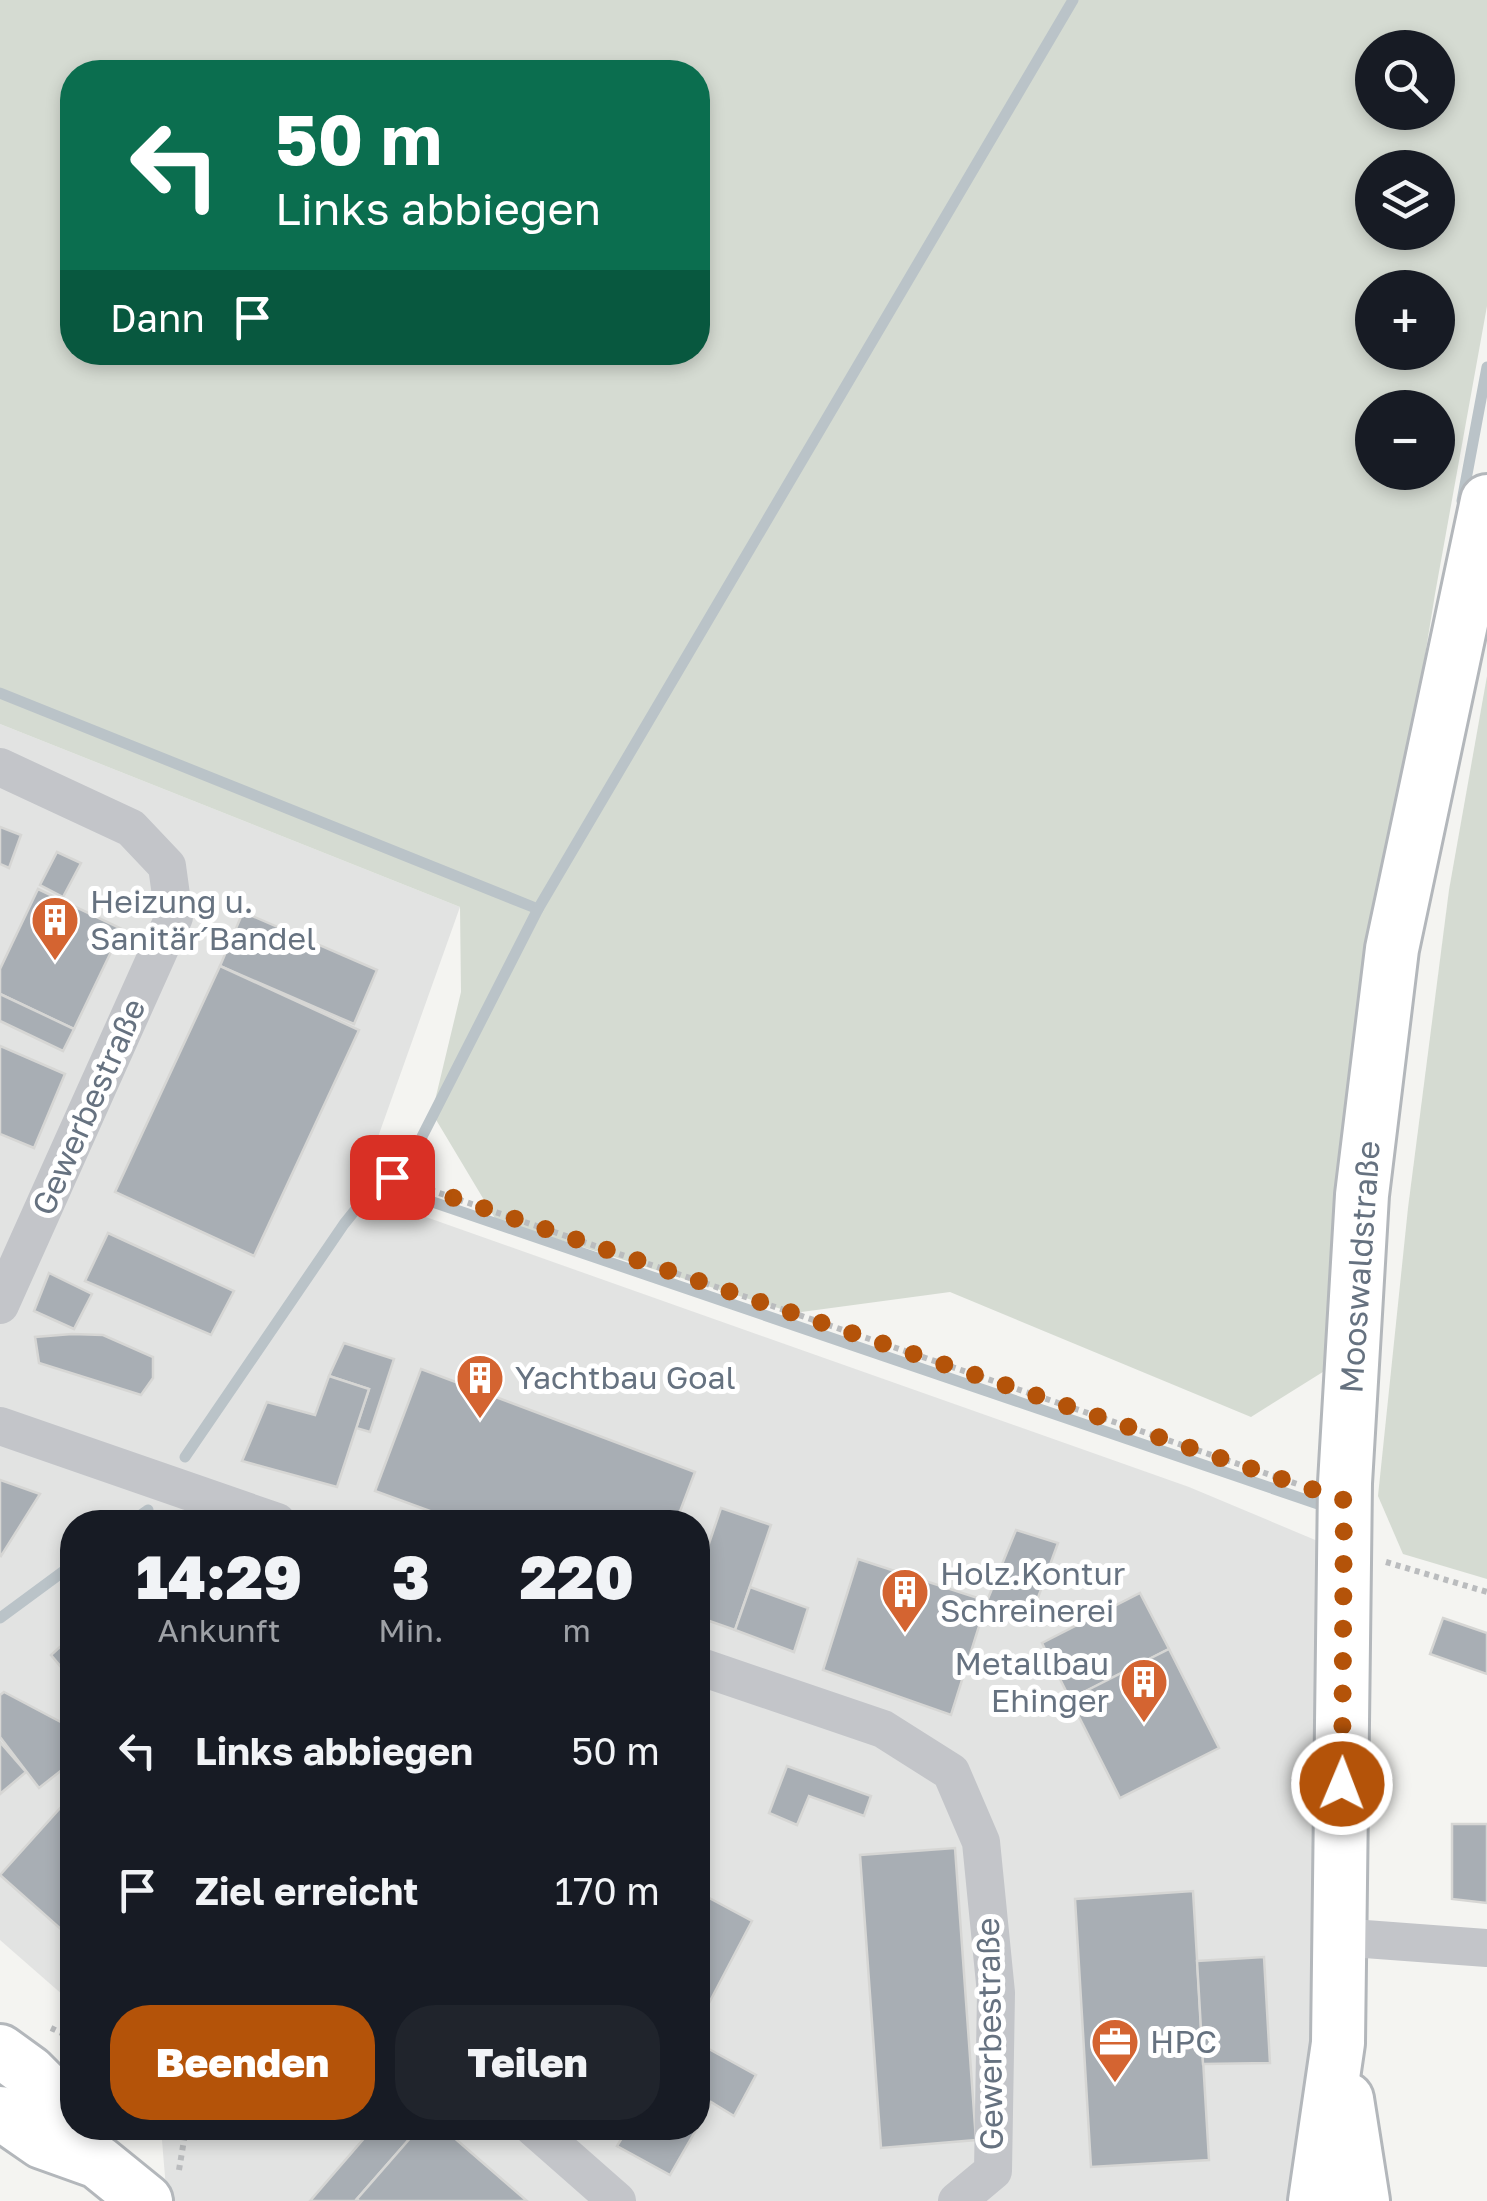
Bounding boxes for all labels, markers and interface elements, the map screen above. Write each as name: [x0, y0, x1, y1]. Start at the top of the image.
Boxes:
map controls: [1355, 30, 1455, 490]
button: search: [1355, 30, 1455, 130]
text: 50 m: [275, 96, 442, 180]
icon: left: [110, 100, 240, 230]
button: layers: [1355, 150, 1455, 250]
text: Links abbiegen: [275, 181, 601, 235]
button: +: [1355, 270, 1455, 370]
icon: arrive: [225, 290, 280, 345]
text: Dann: [110, 295, 205, 340]
button: −: [1355, 390, 1455, 490]
place label: Heizung u. Sanitär´Bandel: [90, 882, 316, 957]
building icon: Heizung u. Sanitär´Bandel: [29, 894, 81, 962]
street label: Gewerbestraße: [23, 993, 153, 1221]
pin: [350, 1135, 435, 1220]
street label: Mooswaldstraße: [1331, 1139, 1387, 1394]
icon: arrive: [365, 1150, 420, 1205]
building icon: Yachtbau Goal: [454, 1352, 506, 1420]
place label: Yachtbau Goal: [515, 1358, 736, 1396]
text: 14:29: [136, 1540, 302, 1612]
text: 3: [392, 1540, 430, 1612]
text: 220: [520, 1540, 634, 1612]
place label: Holz.Kontur Schreinerei: [940, 1554, 1125, 1629]
building icon: Holz.Kontur Schreinerei: [879, 1566, 931, 1634]
text: Ankunft: [158, 1611, 281, 1649]
text: Min.: [378, 1611, 444, 1649]
text: m: [563, 1611, 591, 1649]
place label: Metallbau Ehinger: [954, 1644, 1109, 1719]
building icon: Metallbau Ehinger: [1118, 1656, 1170, 1724]
icon: left: [110, 1723, 165, 1778]
text: Links abbiegen: [195, 1728, 473, 1773]
text: 50 m: [571, 1728, 660, 1773]
position arrow: [1290, 1732, 1394, 1836]
icon: arrive: [110, 1863, 165, 1918]
text: Ziel erreicht: [195, 1868, 418, 1913]
text: 170 m: [555, 1868, 660, 1913]
street label: Gewerbestraße: [968, 1917, 1010, 2151]
button: Beenden: [110, 2005, 375, 2120]
button: Teilen: [395, 2005, 660, 2120]
office icon: HPC: [1089, 2016, 1141, 2084]
place label: HPC: [1150, 2022, 1217, 2060]

